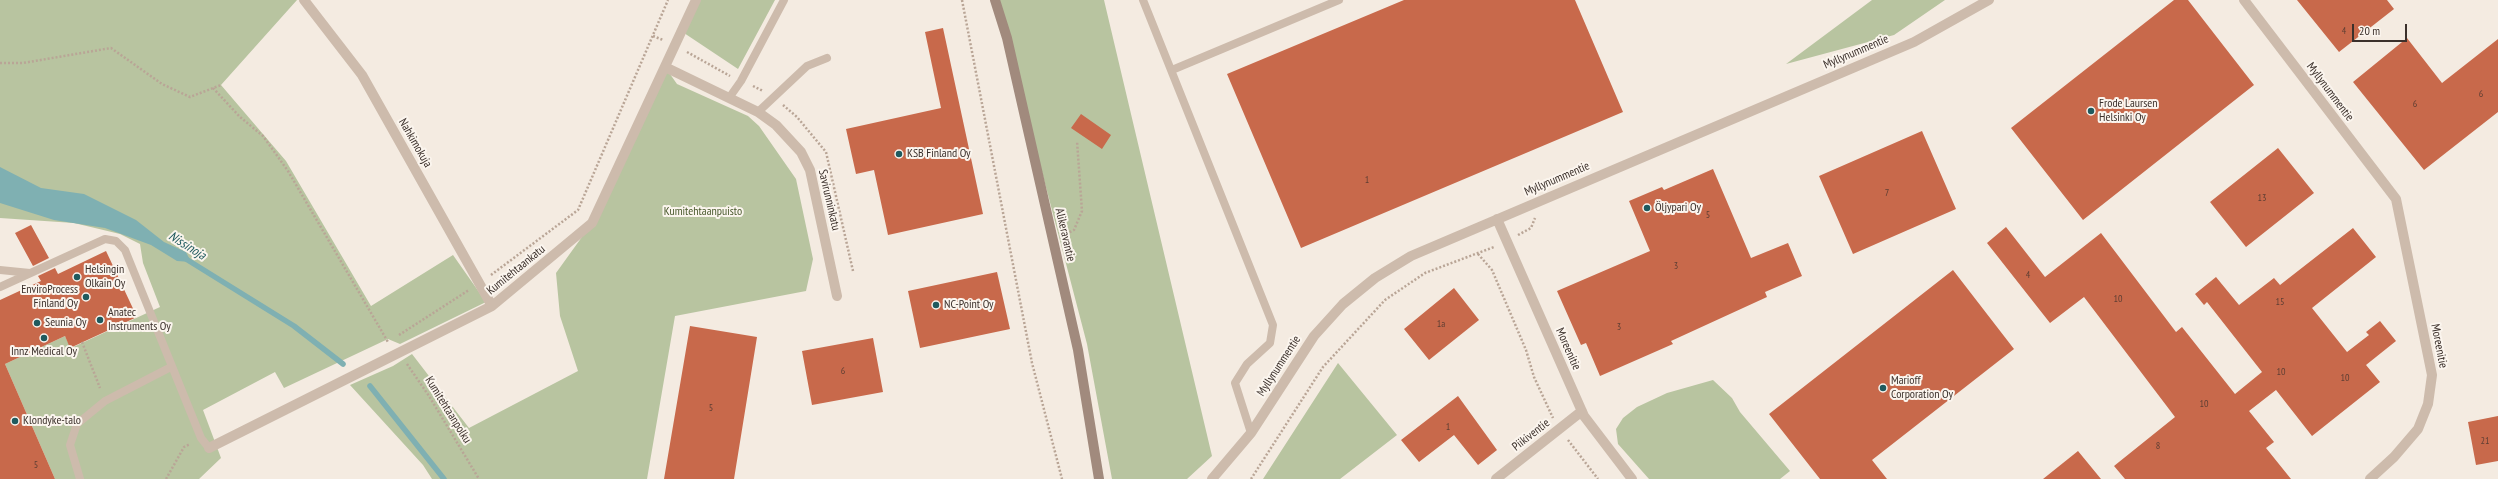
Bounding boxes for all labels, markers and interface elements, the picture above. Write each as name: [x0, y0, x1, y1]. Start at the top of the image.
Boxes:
scale bar: [2354, 16, 2409, 42]
text: 20 m: [2359, 23, 2380, 38]
house number: 4: [2342, 25, 2346, 37]
street label: Myllynummentie: [1821, 32, 1891, 72]
street label: Myllynummentie: [2303, 60, 2357, 124]
house number: 6: [2479, 88, 2483, 100]
place label: Frode Laursen Helsinki Oy: [2099, 97, 2158, 125]
house number: 6: [2413, 98, 2417, 110]
marker: Frode Laursen Helsinki Oy: [2086, 106, 2096, 116]
street label: Nahkimokuja: [395, 116, 435, 170]
place label: KSB Finland Oy: [907, 147, 971, 161]
marker: KSB Finland Oy: [894, 149, 904, 159]
street label: Myllynummentie: [1522, 159, 1592, 199]
street label: Savirunninkatu: [815, 168, 843, 232]
house number: 1: [1365, 174, 1369, 186]
house number: 7: [1885, 187, 1889, 199]
house number: 13: [2258, 192, 2266, 204]
place label: Öljypari Oy: [1655, 201, 1701, 215]
marker: Öljypari Oy: [1642, 203, 1652, 213]
park label: Kumitehtaanpuisto: [664, 205, 742, 219]
street label: Alikeravantie: [1052, 207, 1078, 263]
house number: 5: [1706, 209, 1710, 221]
water label: Nissinoja: [166, 229, 208, 263]
street label: Kumitehtaankatu: [484, 242, 548, 298]
house number: 3: [1674, 260, 1678, 272]
place label: Helsingin Olkain Oy: [85, 263, 125, 291]
house number: 4: [2026, 269, 2030, 281]
marker: Helsingin Olkain Oy: [72, 272, 82, 282]
place label: EnviroProcess Finland Oy: [21, 283, 78, 311]
marker: EnviroProcess Finland Oy: [81, 292, 91, 302]
house number: 10: [2114, 293, 2122, 305]
house number: 15: [2276, 296, 2284, 308]
place label: NC-Point Oy: [944, 298, 994, 312]
marker: NC-Point Oy: [931, 300, 941, 310]
place label: Anatec Instruments Oy: [108, 306, 171, 334]
marker: Anatec Instruments Oy: [95, 315, 105, 325]
place label: Seunia Oy: [45, 316, 86, 330]
marker: Seunia Oy: [32, 318, 42, 328]
house number: 1a: [1437, 318, 1445, 330]
house number: 3: [1617, 321, 1621, 333]
street label: Moreenitie: [2428, 323, 2450, 369]
street label: Moreenitie: [1552, 326, 1584, 372]
marker: Innz Medical Oy: [39, 333, 49, 343]
street label: Myllynummentie: [1254, 333, 1304, 399]
place label: Innz Medical Oy: [11, 345, 77, 359]
house number: 6: [841, 365, 845, 377]
house number: 10: [2277, 366, 2285, 378]
house number: 10: [2341, 372, 2349, 384]
street label: Kumitehtaanpolku: [422, 374, 474, 446]
place label: Marioff Corporation Oy: [1891, 374, 1953, 402]
marker: Marioff Corporation Oy: [1878, 383, 1888, 393]
house number: 10: [2200, 398, 2208, 410]
house number: 5: [709, 402, 713, 414]
place label: Klondyke-talo: [23, 414, 81, 428]
marker: Klondyke-talo: [10, 416, 20, 426]
street label: Piikiventie: [1509, 416, 1553, 454]
house number: 1: [1446, 421, 1450, 433]
house number: 21: [2481, 435, 2489, 447]
house number: 8: [2156, 440, 2160, 452]
house number: 5: [34, 459, 38, 471]

